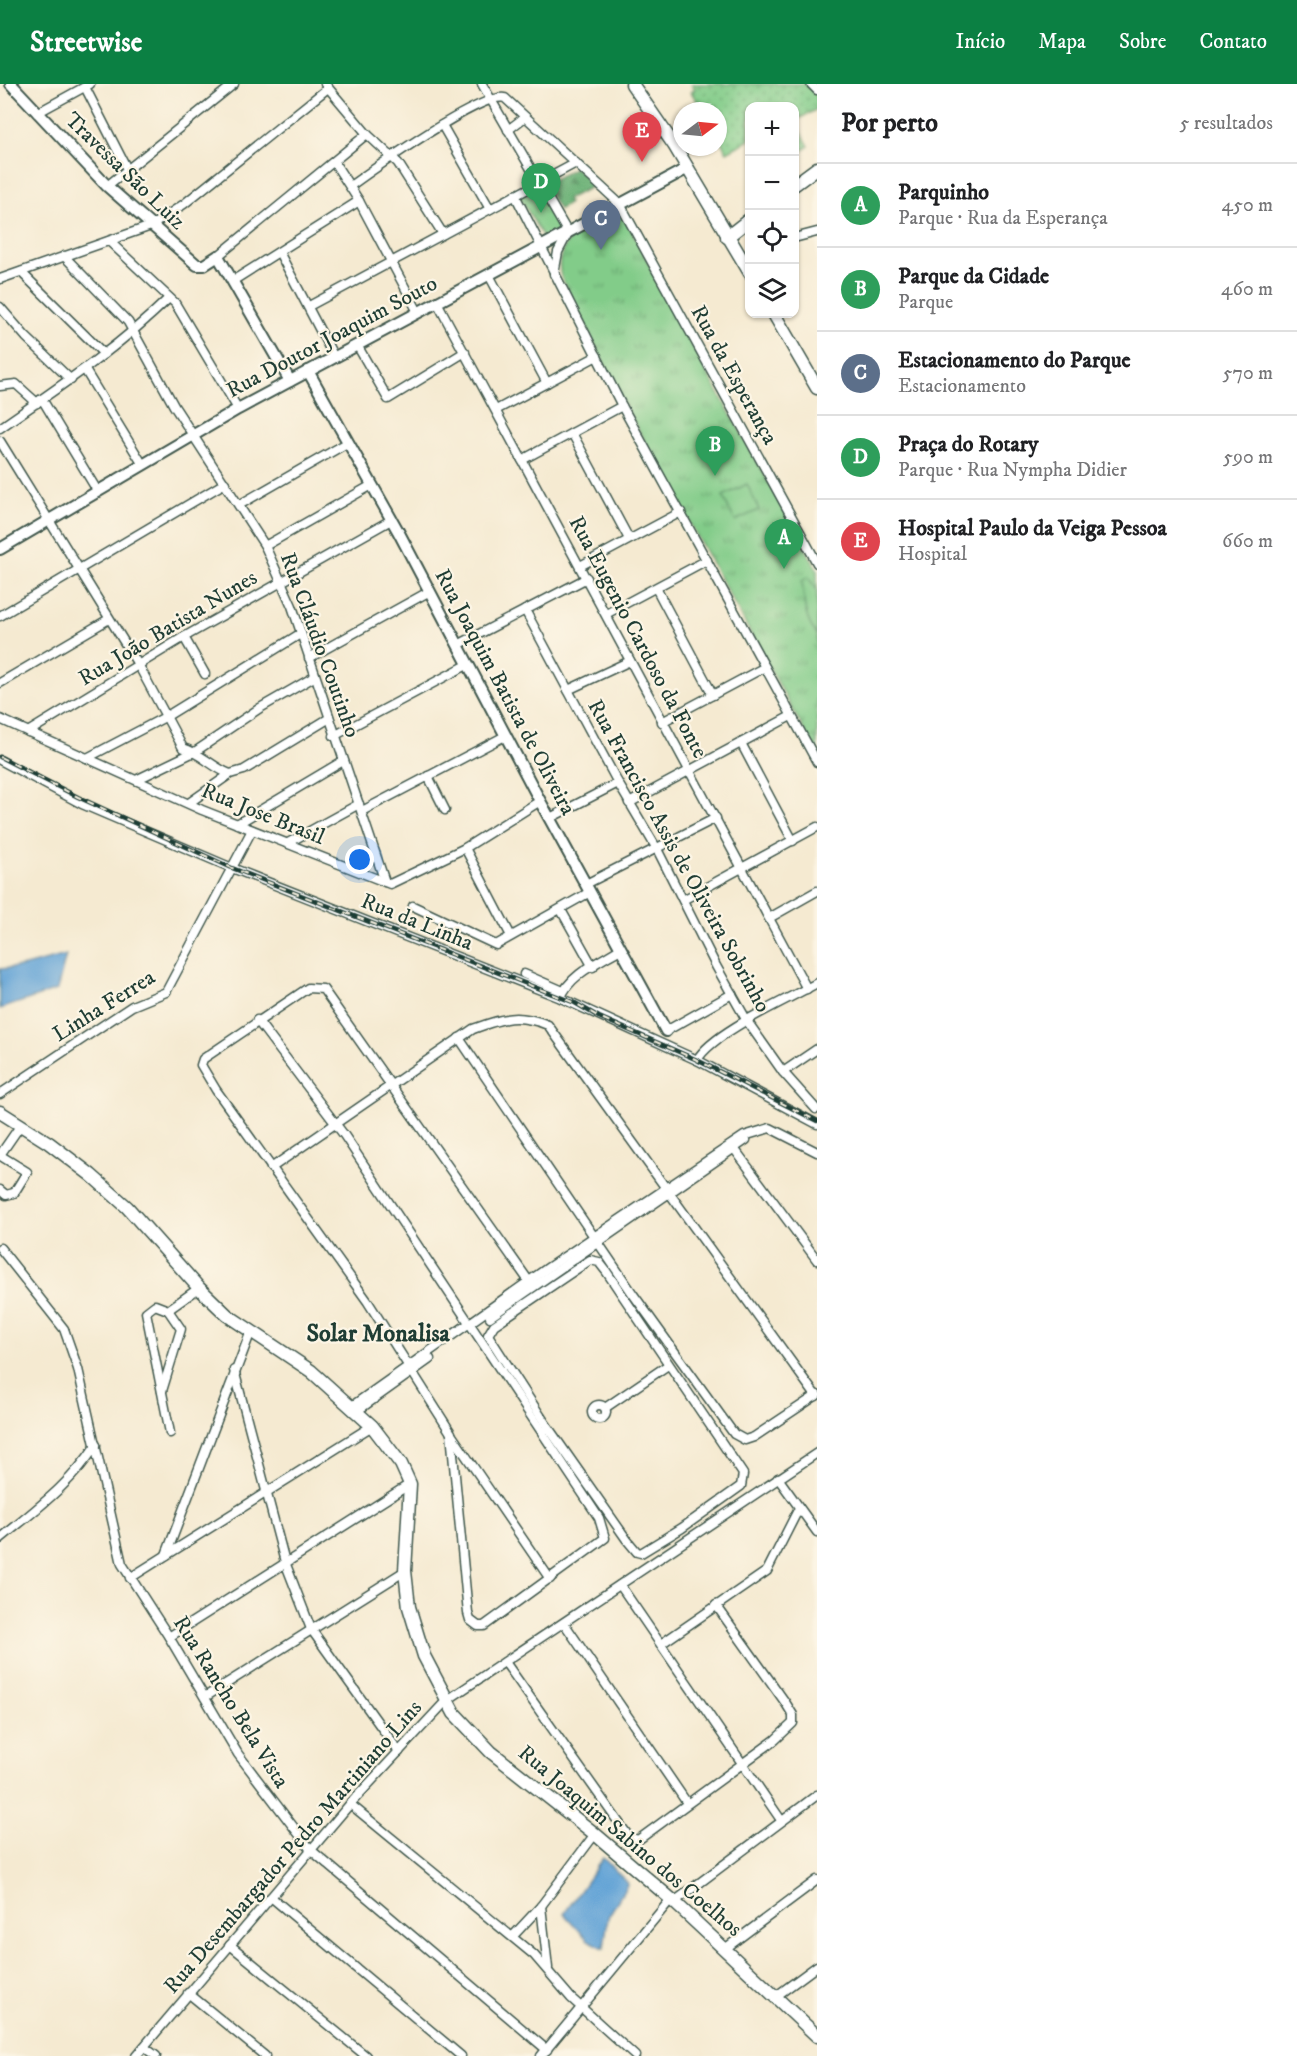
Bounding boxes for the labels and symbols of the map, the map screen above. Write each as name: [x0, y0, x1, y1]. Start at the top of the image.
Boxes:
north arrow: [673, 102, 727, 156]
street label: Travessa São Luiz: [59, 107, 191, 236]
pin: E: [622, 112, 662, 162]
pin: D: [522, 164, 560, 213]
pin: C: [582, 200, 620, 250]
street label: Rua Doutor Joaquim Souto: [222, 270, 442, 404]
street label: Rua da Esperança: [685, 301, 784, 450]
pin: B: [696, 426, 734, 476]
street label: Rua Eugenio Cardoso da Fonte: [563, 511, 713, 763]
pin: A: [764, 520, 804, 569]
street label: Rua Cláudio Coutinho: [274, 549, 366, 741]
street label: Rua João Batista Nunes: [74, 564, 262, 692]
street label: Rua Joaquim Batista de Oliveira: [429, 564, 582, 820]
street label: Rua Francisco Assis de Oliveira Sobrinho: [581, 695, 777, 1017]
street label: Rua Jose Brasil: [197, 777, 329, 851]
your location: [345, 845, 374, 874]
street label: Rua da Linha: [357, 887, 477, 957]
street label: Linha Ferrea: [48, 964, 161, 1048]
district label: Solar Monalisa: [306, 1319, 450, 1349]
street label: Rua Rancho Bela Vista: [167, 1611, 295, 1794]
street label: Rua Desembargador Pedro Martiniano Lins: [158, 1695, 428, 1999]
street label: Rua Joaquim Sabino dos Coelhos: [512, 1739, 748, 1943]

